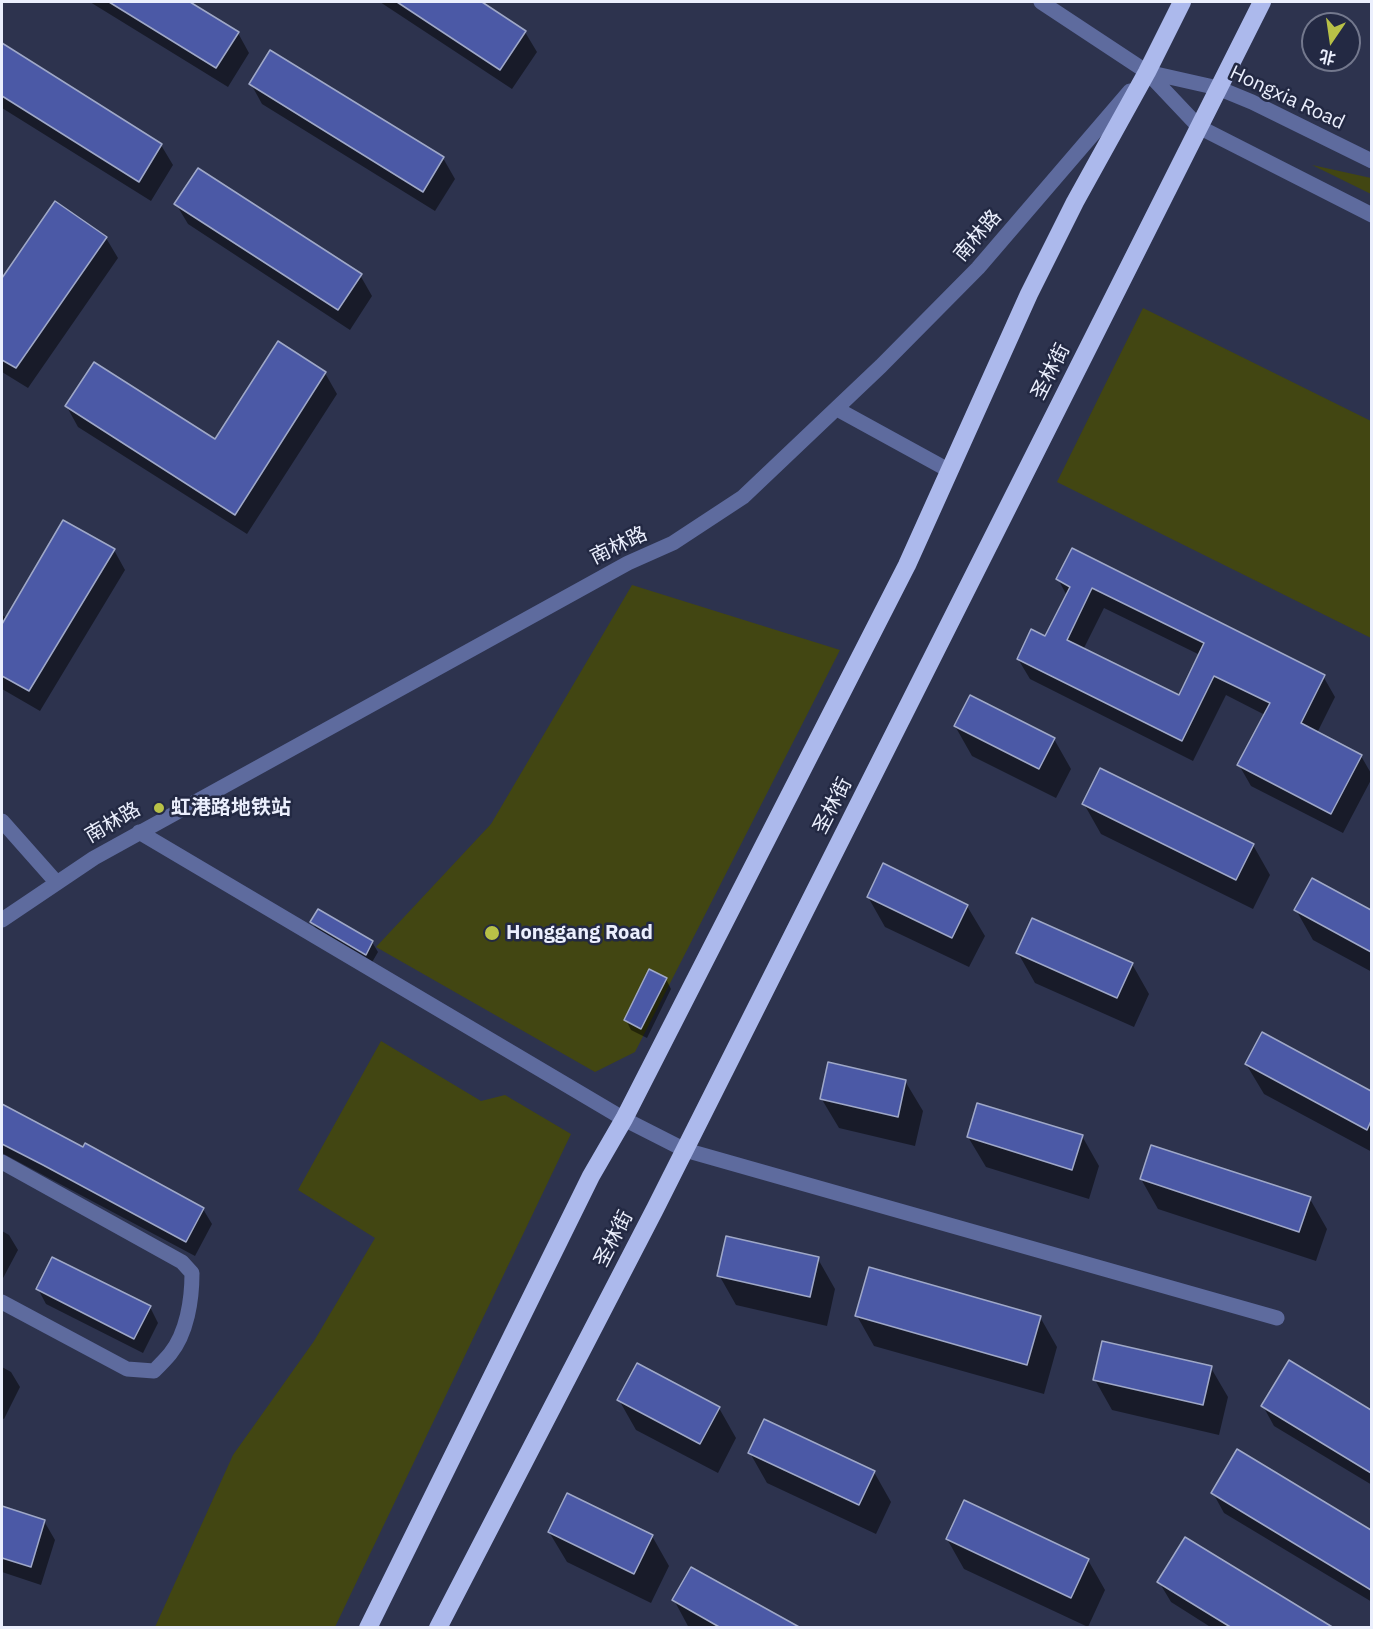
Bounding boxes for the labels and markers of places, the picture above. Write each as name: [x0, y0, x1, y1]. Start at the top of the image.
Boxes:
place label: 虹港路地铁站: [171, 796, 291, 820]
marker: 虹港路地铁站: [152, 801, 166, 815]
place label: Honggang Road: [506, 921, 653, 945]
marker: Honggang Road: [483, 924, 501, 942]

